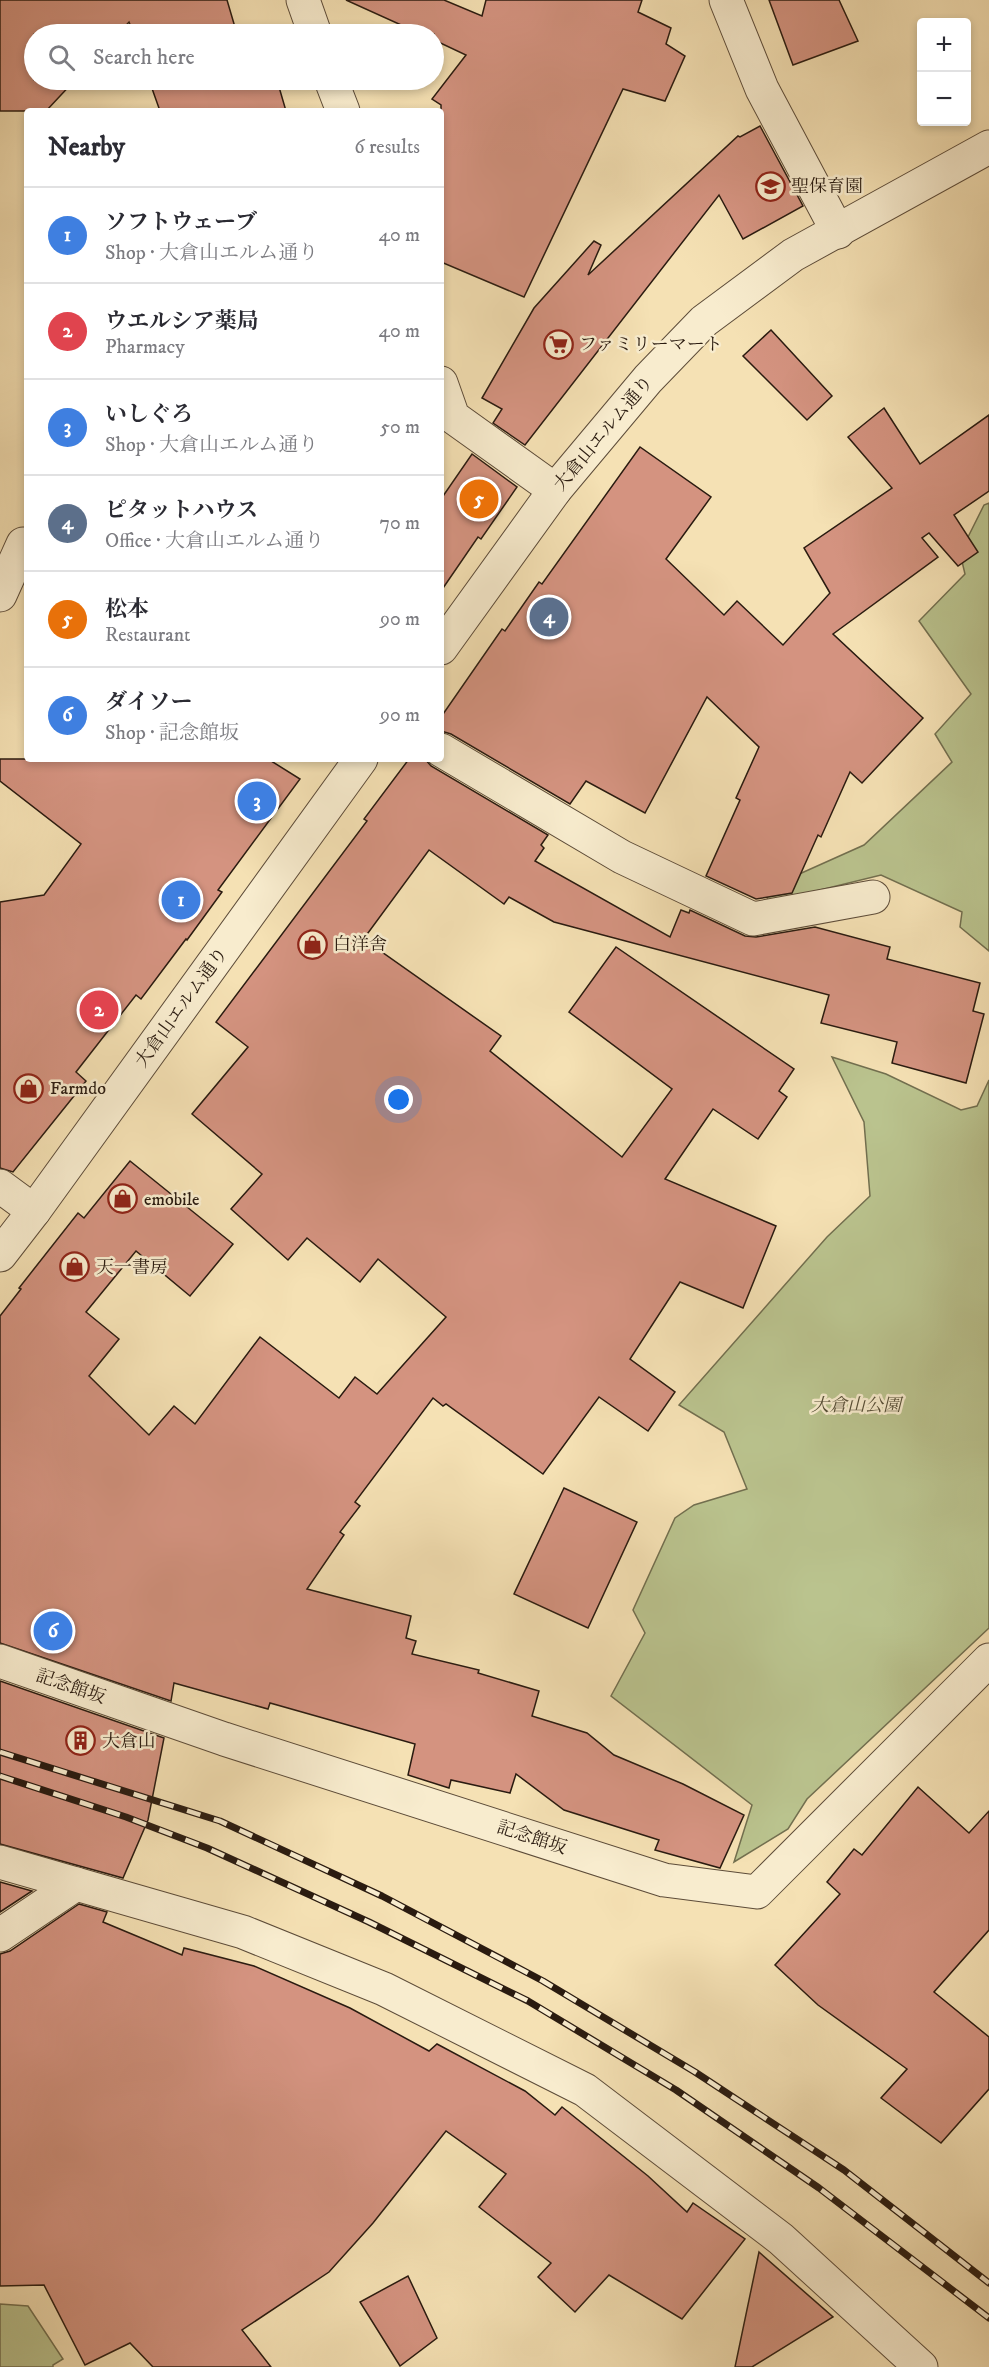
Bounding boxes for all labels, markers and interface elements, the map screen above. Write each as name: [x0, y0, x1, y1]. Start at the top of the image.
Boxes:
map controls: [917, 18, 971, 126]
button: +: [917, 18, 971, 72]
search box: [24, 24, 444, 90]
icon: search: [45, 41, 78, 74]
text: Search here: [93, 44, 195, 71]
button: −: [917, 72, 971, 126]
text: Nearby: [48, 131, 125, 164]
text: 6 results: [354, 135, 420, 160]
school or university icon: 聖保育園: [754, 170, 786, 202]
place label: 聖保育園: [791, 176, 863, 198]
text: ソフトウェーブ: [105, 209, 257, 236]
text: 1: [64, 223, 71, 248]
text: 40 m: [378, 223, 420, 248]
text: Shop · 大倉山エルム通り: [105, 241, 318, 266]
text: ウエルシア薬局: [105, 308, 258, 335]
text: 2: [63, 319, 72, 344]
text: 40 m: [378, 319, 420, 344]
supermarket icon: ファミリーマート: [542, 328, 574, 360]
place label: ファミリーマート: [579, 334, 723, 356]
text: Pharmacy: [105, 335, 185, 360]
street label: 大倉山エルム通り: [549, 372, 658, 496]
text: いしぐろ: [105, 401, 193, 428]
text: 3: [64, 415, 71, 440]
text: 50 m: [380, 415, 420, 440]
text: Shop · 大倉山エルム通り: [105, 433, 318, 458]
pin: 5: [460, 476, 498, 522]
text: ピタットハウス: [105, 497, 258, 524]
text: 4: [62, 511, 73, 536]
text: 70 m: [379, 511, 420, 536]
text: Office · 大倉山エルム通り: [105, 529, 324, 554]
pin: 4: [530, 594, 568, 640]
text: 松本: [105, 596, 149, 623]
text: 5: [63, 607, 72, 632]
text: 90 m: [380, 607, 420, 632]
text: Restaurant: [105, 623, 190, 648]
text: ダイソー: [105, 689, 193, 716]
text: 6: [62, 703, 73, 728]
text: 90 m: [380, 703, 420, 728]
text: Shop · 記念館坂: [105, 721, 239, 746]
pin: 3: [238, 778, 276, 824]
pin: 1: [162, 878, 201, 922]
shop icon: 白洋舎: [296, 928, 328, 960]
place label: 白洋舎: [333, 934, 387, 956]
street label: 大倉山エルム通り: [131, 943, 233, 1072]
pin: 2: [80, 988, 118, 1032]
shop icon: Farmdo: [13, 1072, 45, 1104]
place label: Farmdo: [50, 1078, 106, 1100]
your location: [384, 1085, 413, 1114]
shop icon: emobile: [107, 1183, 139, 1215]
place label: emobile: [144, 1189, 200, 1211]
shop icon: 天一書房: [59, 1251, 91, 1283]
place label: 天一書房: [96, 1257, 168, 1279]
park label: 大倉山公園: [811, 1395, 904, 1417]
pin: 6: [34, 1608, 72, 1654]
street label: 記念館坂: [33, 1665, 108, 1709]
building icon: 大倉山: [65, 1725, 97, 1757]
place label: 大倉山: [102, 1731, 156, 1753]
street label: 記念館坂: [494, 1816, 569, 1860]

